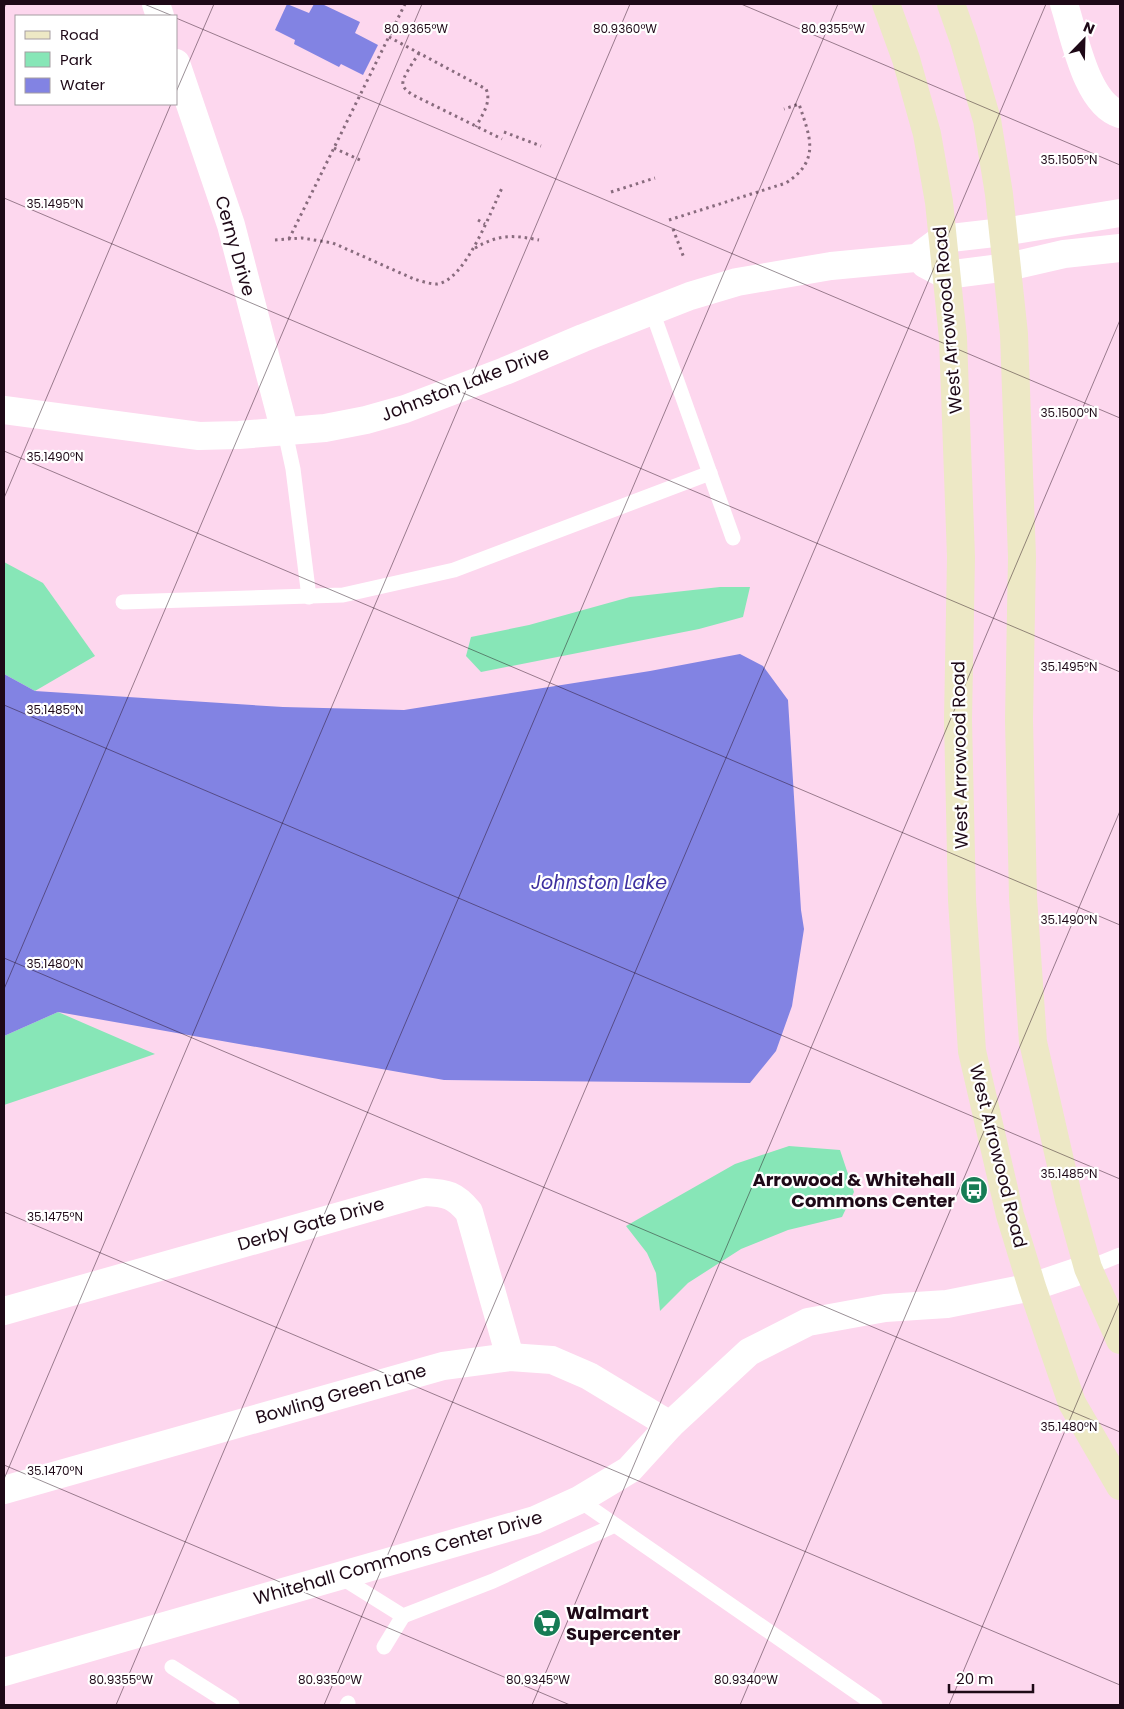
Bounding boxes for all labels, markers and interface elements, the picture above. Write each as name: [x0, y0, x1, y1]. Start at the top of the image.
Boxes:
legend: [15, 15, 178, 105]
north arrow: [1059, 15, 1109, 65]
text: N: [1080, 17, 1098, 39]
text: 80.9365°W: [384, 20, 448, 37]
text: 80.9360°W: [593, 20, 657, 37]
text: 80.9355°W: [801, 20, 865, 37]
text: Road: [60, 24, 99, 45]
text: Park: [60, 49, 92, 70]
text: Water: [60, 74, 106, 95]
text: 35.1505°N: [1041, 151, 1097, 168]
street label: Cerny Drive: [209, 193, 262, 299]
text: 35.1495°N: [27, 195, 83, 212]
street label: West Arrowood Road: [927, 225, 968, 415]
street label: Johnston Lake Drive: [377, 340, 552, 427]
text: 35.1500°N: [1041, 404, 1097, 421]
text: 35.1490°N: [27, 448, 83, 465]
text: 35.1495°N: [1041, 658, 1097, 675]
street label: West Arrowood Road: [945, 661, 974, 849]
text: 35.1485°N: [27, 701, 83, 718]
water label: Johnston Lake: [531, 869, 667, 896]
text: 35.1490°N: [1041, 911, 1097, 928]
text: 35.1480°N: [27, 955, 83, 972]
street label: West Arrowood Road: [964, 1062, 1033, 1250]
text: 35.1485°N: [1041, 1165, 1097, 1182]
place label: Arrowood & Whitehall Commons Center: [752, 1167, 955, 1213]
bus stop icon: Arrowood & Whitehall Commons Center: [959, 1175, 989, 1205]
street label: Derby Gate Drive: [235, 1191, 387, 1256]
text: 35.1475°N: [27, 1208, 83, 1225]
street label: Bowling Green Lane: [253, 1357, 429, 1430]
text: 35.1480°N: [1041, 1418, 1097, 1435]
text: 35.1470°N: [27, 1462, 83, 1479]
street label: Whitehall Commons Center Drive: [251, 1504, 545, 1611]
place label: Walmart Supercenter: [566, 1600, 681, 1646]
supermarket icon: Walmart Supercenter: [532, 1608, 562, 1638]
scale bar: [949, 1662, 1033, 1694]
text: 20 m: [956, 1668, 994, 1689]
text: 80.9355°W: [89, 1671, 153, 1688]
text: 80.9350°W: [298, 1671, 362, 1688]
text: 80.9345°W: [506, 1671, 570, 1688]
text: 80.9340°W: [714, 1671, 778, 1688]

